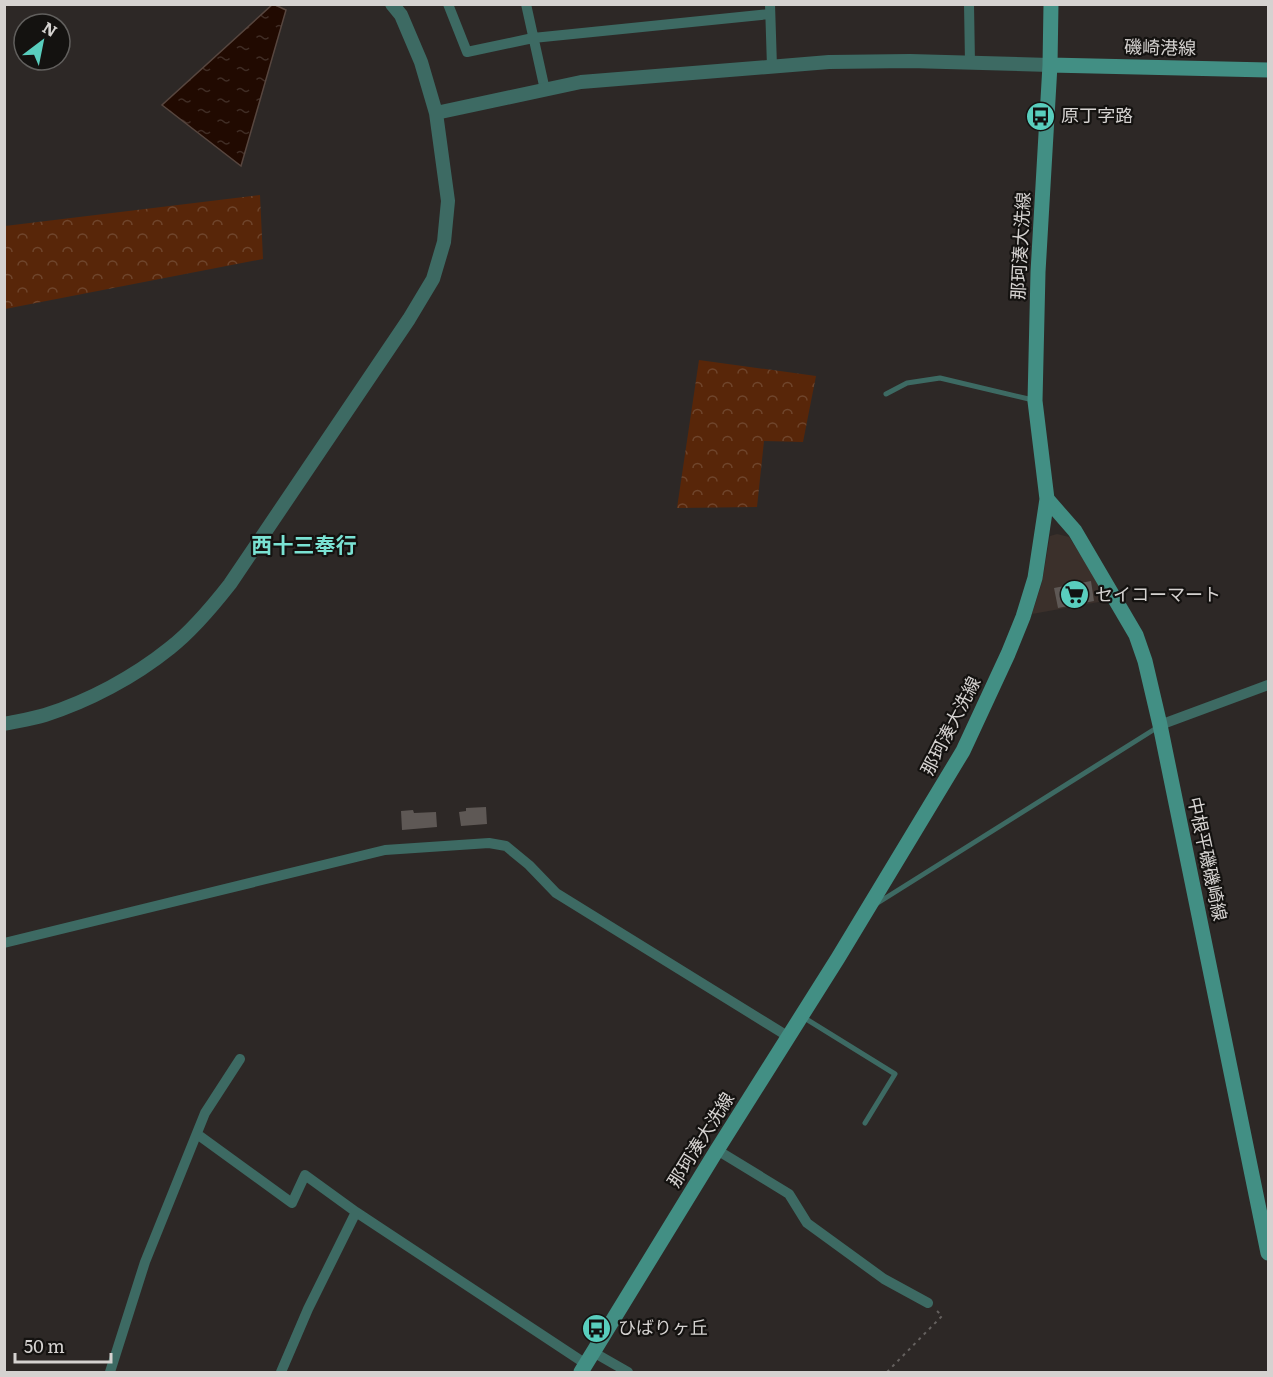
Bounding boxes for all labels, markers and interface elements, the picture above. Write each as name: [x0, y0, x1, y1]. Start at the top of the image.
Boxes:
north arrow: [12, 12, 72, 72]
text: N: [38, 15, 63, 42]
street label: 磯崎港線: [1124, 32, 1196, 61]
bus stop icon: 原丁字路: [1024, 100, 1056, 132]
place label: 原丁字路: [1061, 101, 1133, 128]
street label: 那珂湊大洗線: [1003, 191, 1036, 301]
district label: 西十三奉行: [252, 528, 357, 559]
supermarket icon: セイコーマート: [1058, 579, 1090, 611]
place label: セイコーマート: [1095, 580, 1221, 607]
street label: 那珂湊大洗線: [913, 671, 986, 780]
street label: 中根平磯磯崎線: [1182, 794, 1235, 923]
street label: 那珂湊大洗線: [660, 1086, 740, 1192]
bus stop icon: ひばりヶ丘: [581, 1312, 613, 1344]
place label: ひばりヶ丘: [618, 1313, 708, 1340]
scale bar: [15, 1326, 111, 1364]
text: 50 m: [24, 1332, 65, 1359]

